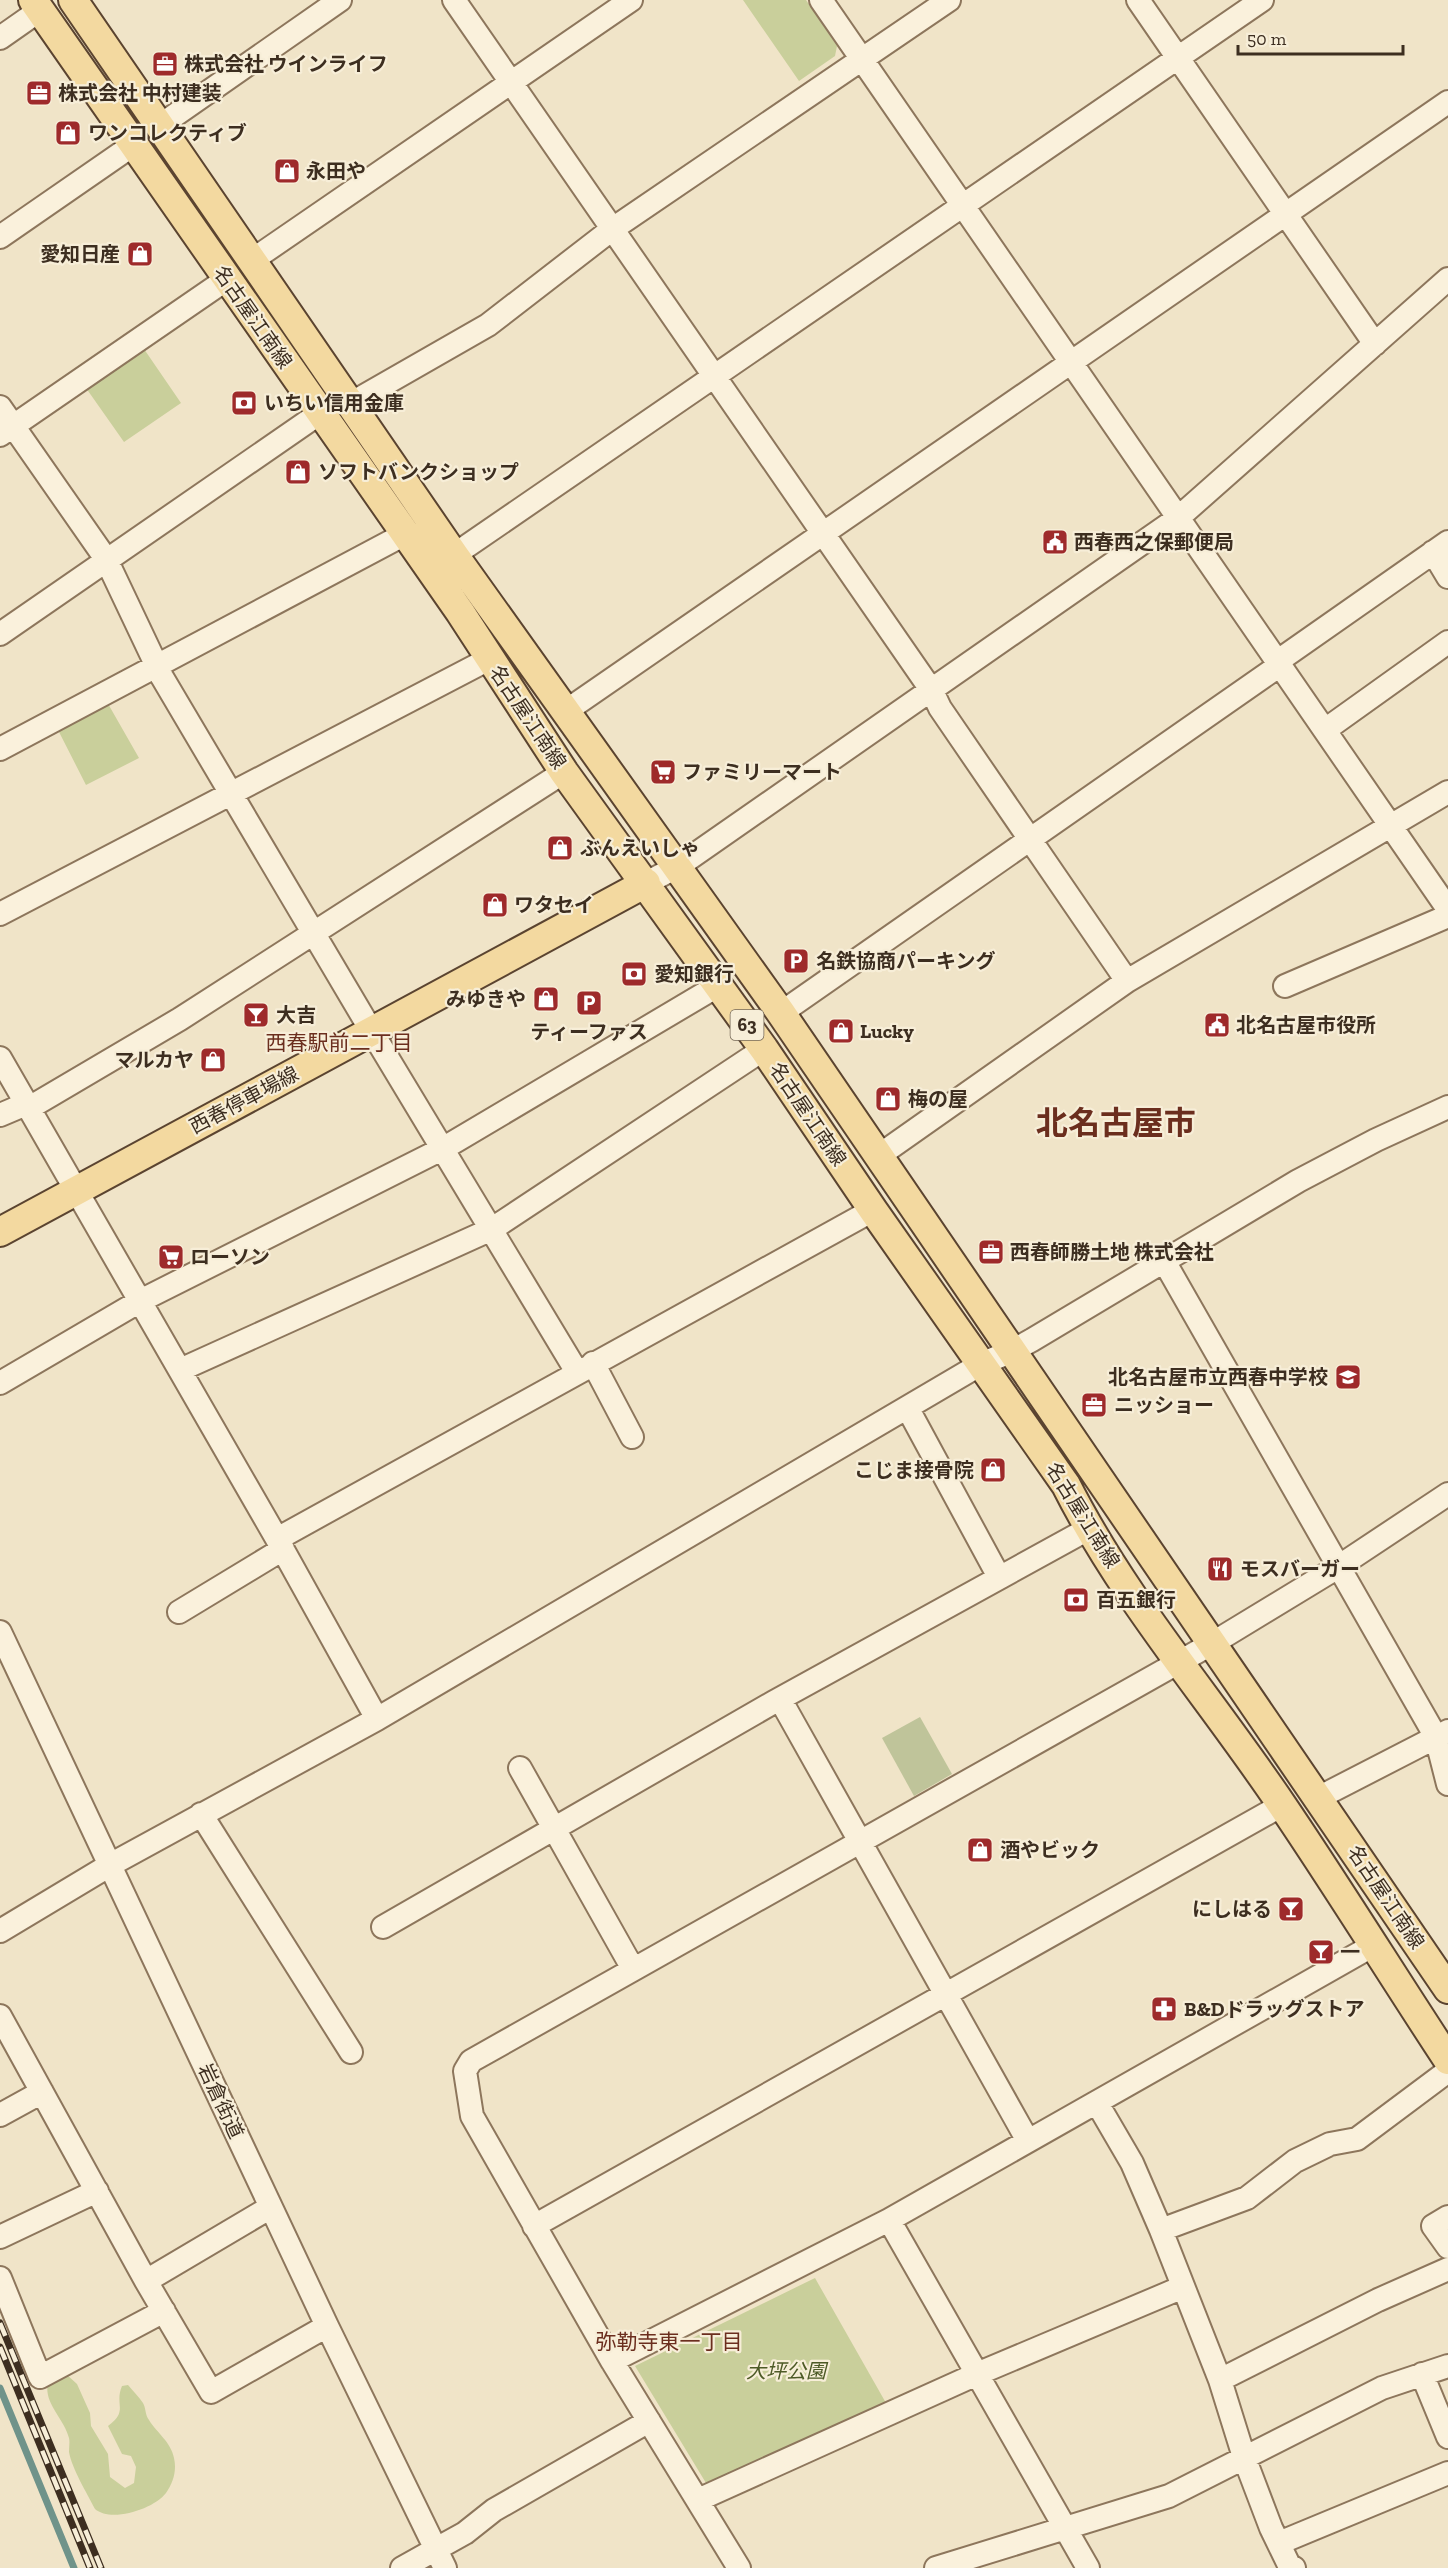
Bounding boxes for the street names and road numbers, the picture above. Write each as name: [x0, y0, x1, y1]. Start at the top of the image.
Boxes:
street label: 名古屋江南線: [209, 261, 297, 373]
street label: 名古屋江南線: [484, 661, 572, 773]
road number: 63: [730, 1010, 764, 1040]
street label: 名古屋江南線: [764, 1058, 852, 1170]
street label: 西春停車場線: [185, 1061, 303, 1139]
street label: 名古屋江南線: [1041, 1458, 1125, 1572]
street label: 名古屋江南線: [1342, 1841, 1430, 1953]
street label: 岩倉街道: [193, 2060, 249, 2142]

